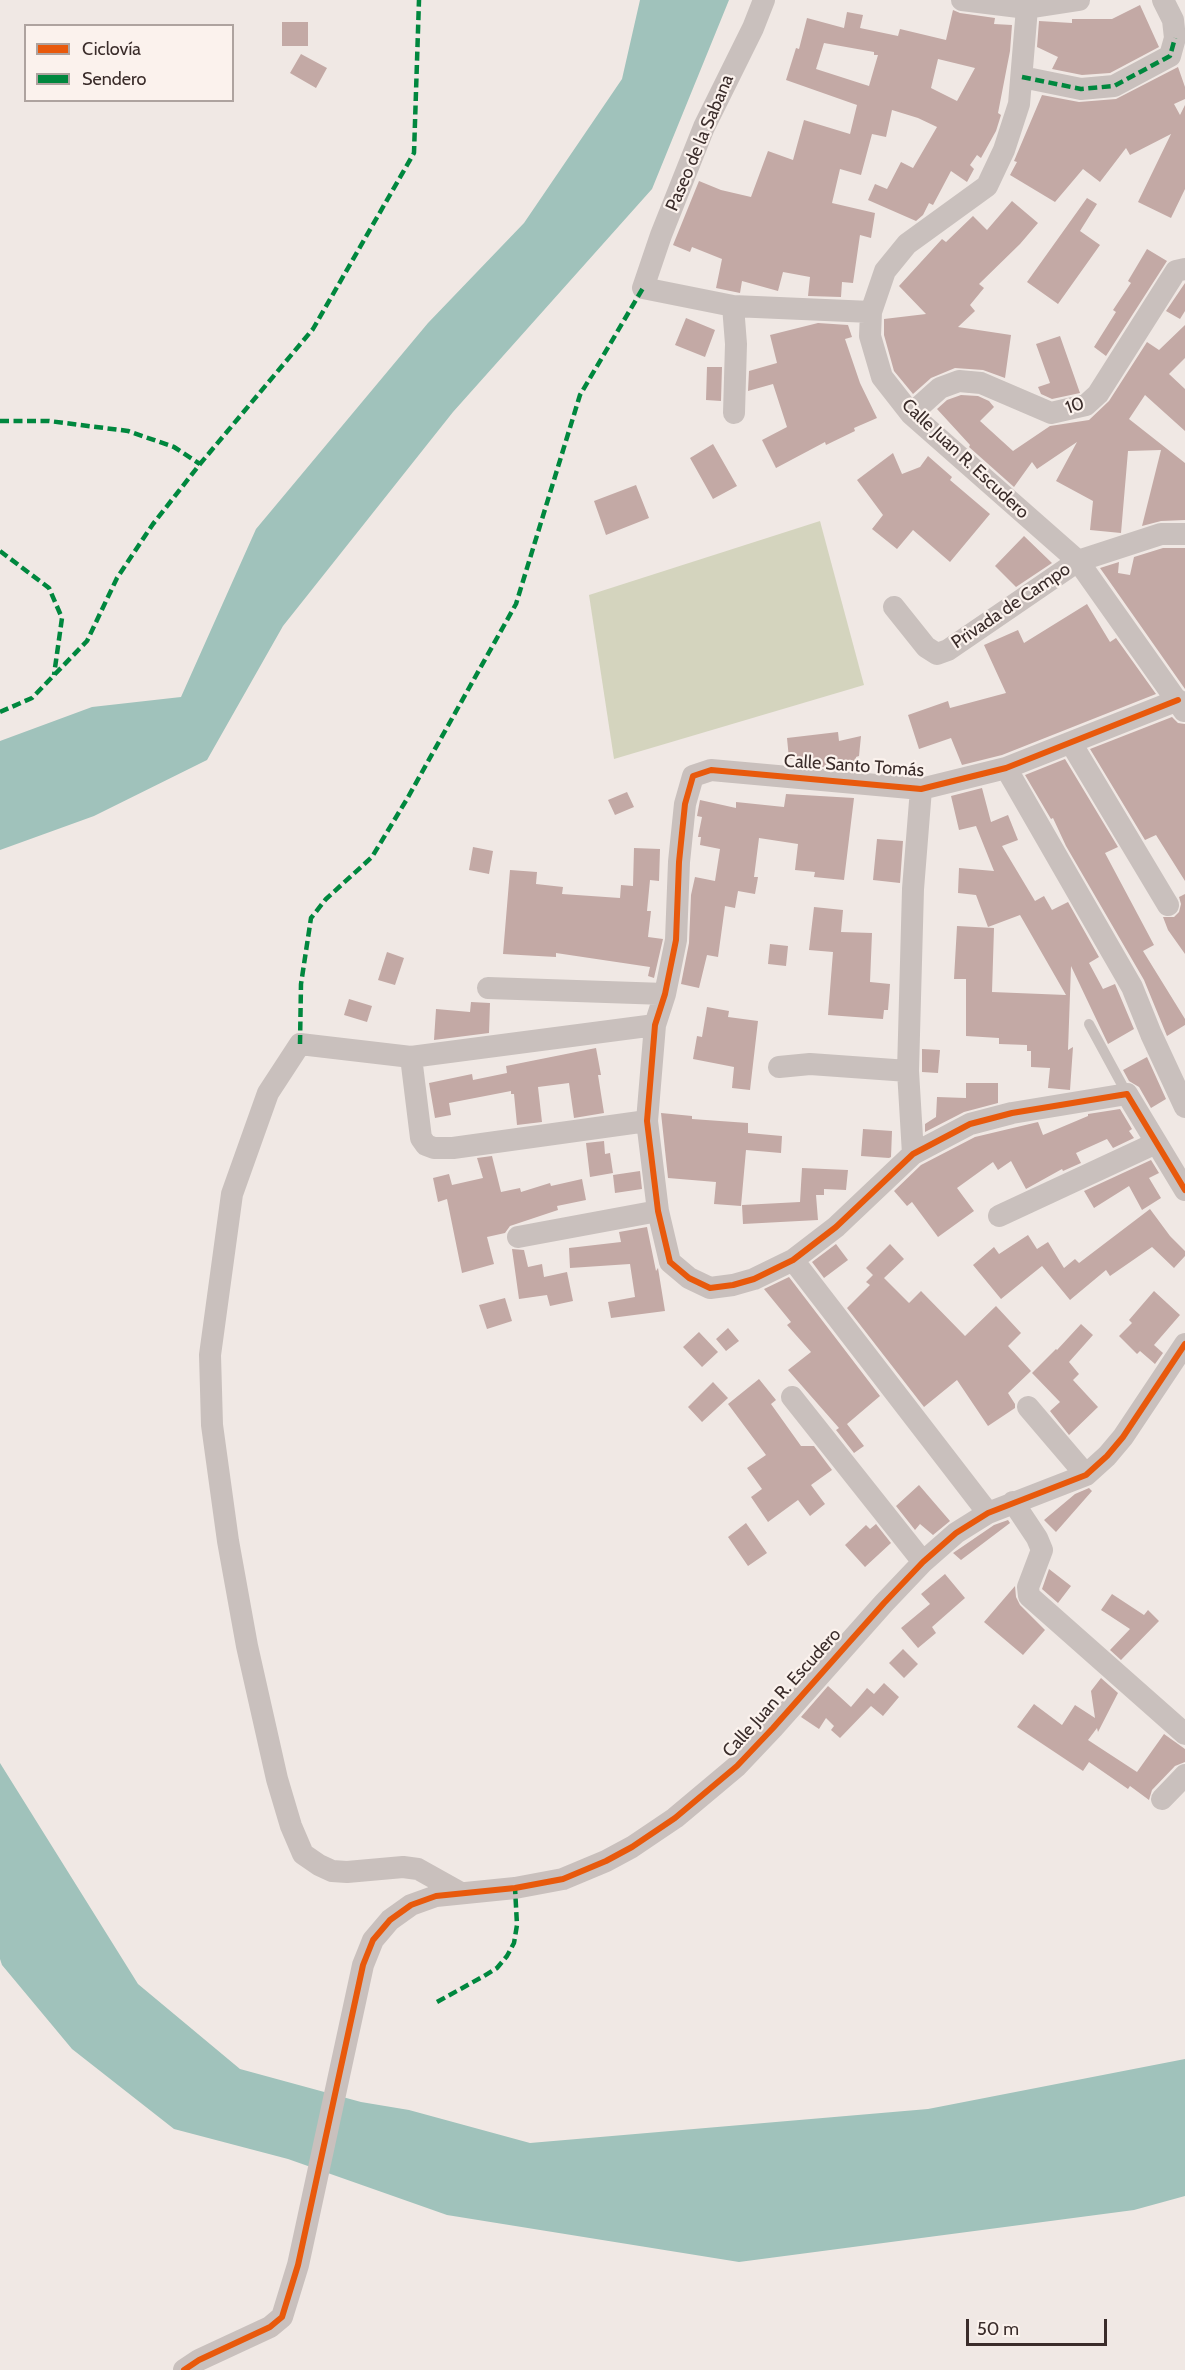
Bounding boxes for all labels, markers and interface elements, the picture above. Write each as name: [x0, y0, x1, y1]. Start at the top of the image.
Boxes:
legend: [24, 24, 234, 102]
text: Ciclovía: [82, 38, 141, 60]
text: Sendero: [82, 68, 146, 90]
street label: Paseo de la Sabana: [662, 72, 738, 214]
street label: 10: [1063, 393, 1087, 419]
street label: Calle Juan R. Escudero: [897, 394, 1033, 524]
street label: Privada de Campo: [948, 558, 1074, 654]
street label: Calle Santo Tomás: [783, 750, 925, 782]
street label: Calle Juan R. Escudero: [718, 1624, 846, 1762]
scale bar: [969, 2307, 1110, 2345]
text: 50 m: [977, 2318, 1019, 2340]

